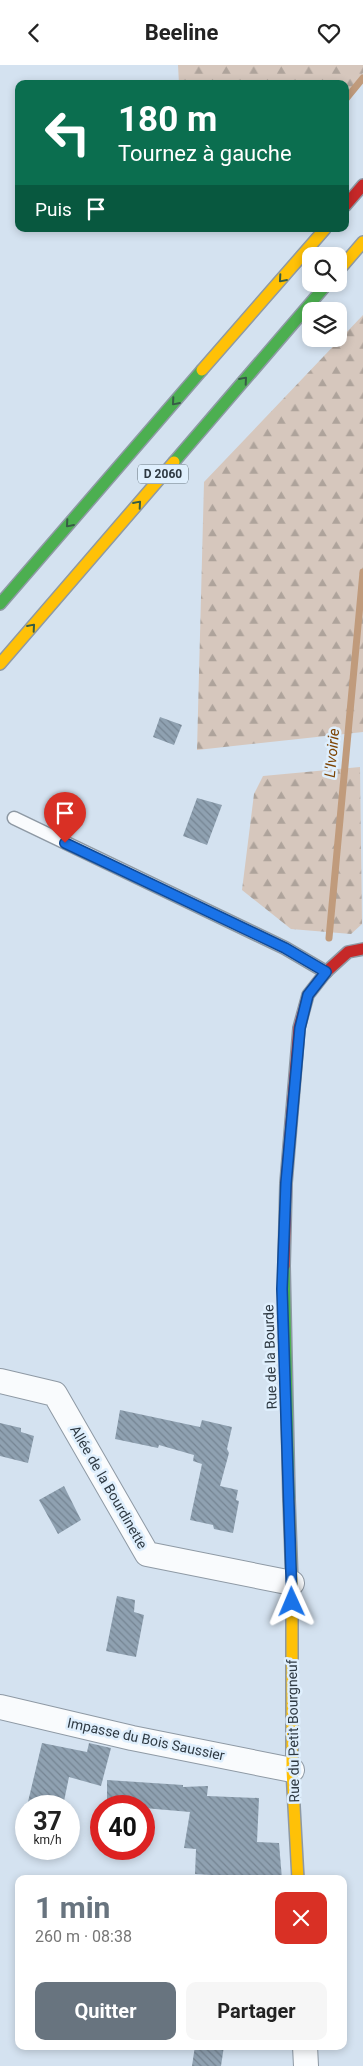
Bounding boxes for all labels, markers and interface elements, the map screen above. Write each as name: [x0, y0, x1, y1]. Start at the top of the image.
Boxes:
icon: back: [20, 19, 48, 47]
icon: heart: [315, 19, 343, 47]
text: Beeline: [145, 20, 218, 45]
text: 180 m: [118, 99, 217, 140]
icon: left: [35, 100, 100, 165]
text: Tournez à gauche: [118, 141, 292, 166]
icon: arrive: [82, 195, 110, 223]
text: Puis: [35, 198, 72, 221]
map controls: [302, 247, 347, 347]
button: search: [302, 247, 347, 292]
one-way arrow: [278, 273, 287, 282]
button: layers: [302, 302, 347, 347]
one-way arrow: [238, 377, 247, 386]
one-way arrow: [172, 396, 181, 405]
road number: D 2060: [138, 464, 188, 483]
one-way arrow: [132, 500, 141, 509]
one-way arrow: [65, 519, 74, 528]
one-way arrow: [26, 623, 35, 632]
water label: L'Ivoirie: [321, 727, 343, 778]
pin: [44, 792, 86, 843]
icon: arrive: [51, 799, 79, 827]
street label: Rue de la Bourde: [260, 1304, 280, 1410]
street label: Allée de la Bourdinette: [67, 1423, 151, 1551]
position arrow: [265, 1575, 317, 1627]
street label: Rue du Petit Bourgneuf: [284, 1659, 302, 1803]
street label: Impasse du Bois Saussier: [66, 1714, 226, 1764]
speed limit sign: 40: [90, 1795, 155, 1860]
text: 37: [33, 1807, 62, 1836]
text: km/h: [33, 1833, 62, 1847]
text: 1 min: [35, 1890, 110, 1925]
button: close: [275, 1892, 327, 1944]
text: 260 m · 08:38: [35, 1927, 132, 1946]
button: Quitter: [35, 1982, 176, 2040]
button: Partager: [186, 1982, 327, 2040]

